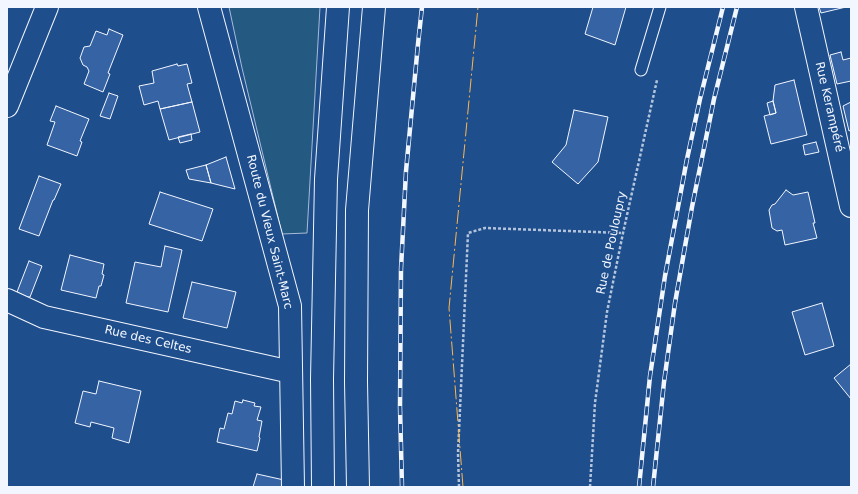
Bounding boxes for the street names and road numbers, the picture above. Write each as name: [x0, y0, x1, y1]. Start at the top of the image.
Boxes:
street label: Rue Kerampéré: [812, 60, 846, 154]
street label: Route du Vieux Saint-Marc: [243, 153, 295, 311]
street label: Rue de Pouloupry: [594, 190, 630, 296]
street label: Rue des Celtes: [103, 323, 193, 357]

